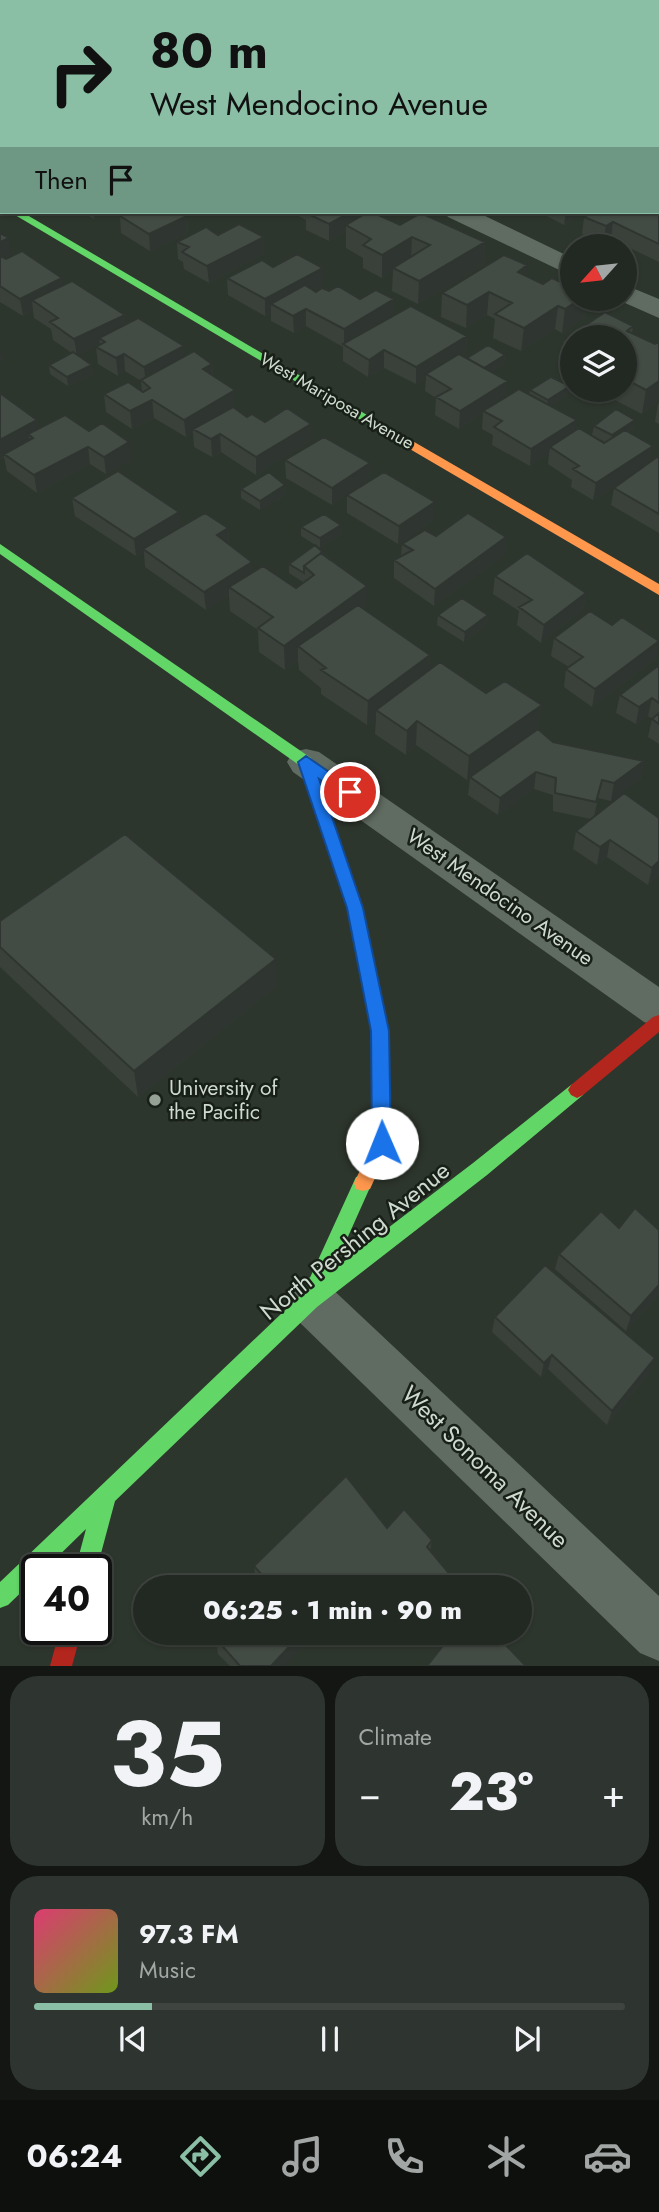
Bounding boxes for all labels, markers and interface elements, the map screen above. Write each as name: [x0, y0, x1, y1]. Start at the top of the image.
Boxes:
text: 80 m: [150, 16, 268, 86]
icon: right: [35, 28, 126, 119]
text: West Mendocino Avenue: [150, 81, 488, 127]
text: Then: [35, 161, 88, 199]
icon: arrive: [102, 161, 140, 199]
north arrow: [560, 234, 637, 312]
map controls: [560, 234, 637, 402]
button: layers: [560, 325, 637, 402]
street label: West Mariposa Avenue: [255, 346, 419, 456]
pin: [320, 762, 380, 822]
icon: arrive: [331, 773, 369, 811]
street label: West Mendocino Avenue: [401, 821, 600, 973]
place label: University of the Pacific: [169, 1073, 279, 1127]
marker: University of the Pacific: [147, 1092, 163, 1108]
position arrow: [345, 1106, 419, 1180]
street label: North Pershing Avenue: [252, 1153, 457, 1328]
street label: West Sonoma Avenue: [394, 1377, 577, 1556]
speed limit sign: 40: [21, 1554, 112, 1645]
text: 06:25 · 1 min · 90 m: [203, 1591, 462, 1629]
text: 35: [110, 1689, 225, 1820]
text: Climate: [359, 1720, 432, 1754]
text: 23°: [449, 1754, 534, 1830]
text: −: [359, 1766, 381, 1821]
text: +: [602, 1766, 625, 1821]
text: km/h: [141, 1800, 193, 1834]
text: 97.3 FM: [139, 1915, 239, 1953]
text: Music: [139, 1953, 196, 1987]
icon: previous: [114, 2020, 152, 2058]
icon: pause: [311, 2020, 349, 2058]
icon: next: [508, 2020, 546, 2058]
icon: directions: [176, 2132, 225, 2181]
icon: music: [278, 2132, 327, 2181]
icon: phone: [380, 2132, 429, 2181]
icon: climate: [482, 2132, 531, 2181]
icon: car: [583, 2132, 632, 2181]
text: 06:24: [26, 2133, 123, 2179]

